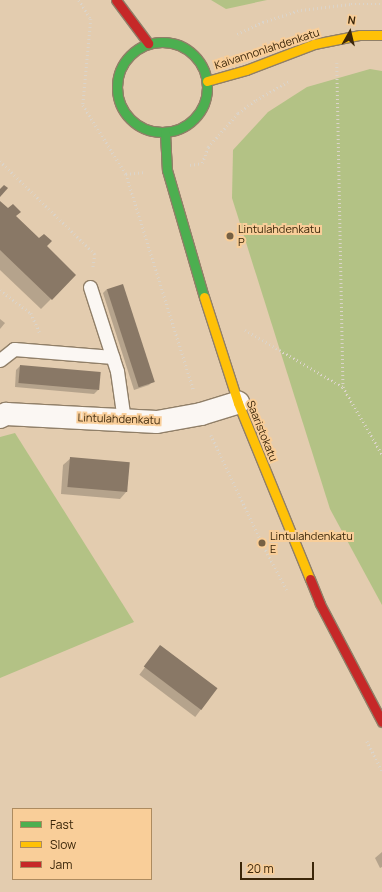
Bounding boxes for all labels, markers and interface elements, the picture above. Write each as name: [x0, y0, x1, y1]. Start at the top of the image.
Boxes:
north arrow: [330, 12, 370, 52]
text: N: [347, 12, 357, 28]
street label: Kaivannonlahdenkatu: [213, 26, 321, 72]
place label: Lintulahdenkatu P: [238, 223, 321, 249]
marker: Lintulahdenkatu P: [225, 231, 235, 241]
street label: Saaristokatu: [244, 399, 280, 463]
street label: Lintulahdenkatu: [77, 411, 161, 427]
place label: Lintulahdenkatu E: [270, 530, 353, 556]
marker: Lintulahdenkatu E: [257, 538, 267, 548]
legend: [12, 808, 152, 880]
text: Fast: [50, 816, 74, 833]
text: Slow: [50, 836, 76, 853]
scale bar: [242, 854, 316, 880]
text: Jam: [50, 856, 72, 873]
text: 20 m: [247, 860, 274, 877]

